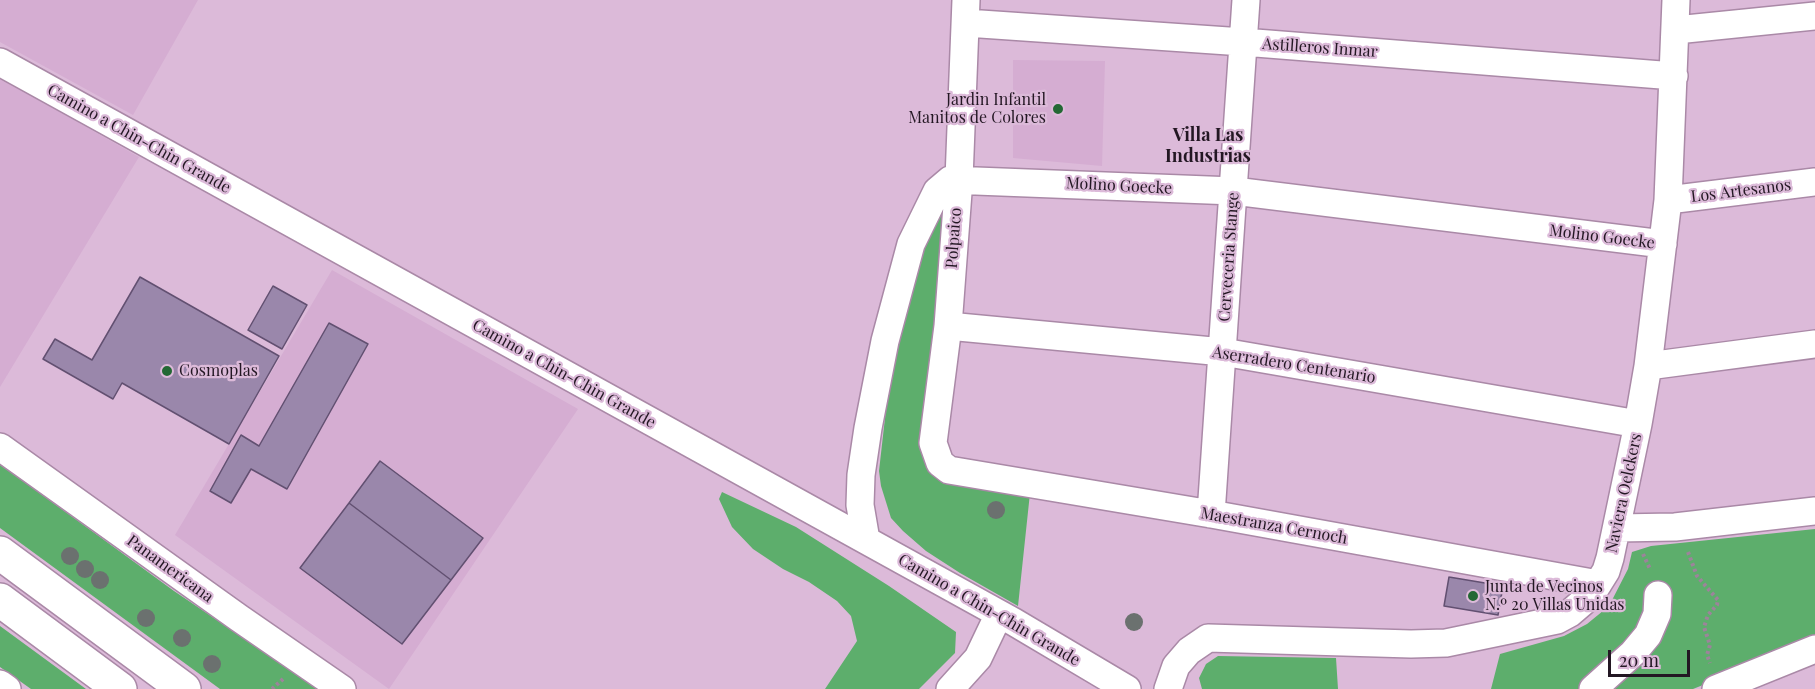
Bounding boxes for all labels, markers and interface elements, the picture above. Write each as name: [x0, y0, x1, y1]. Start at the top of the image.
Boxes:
street label: Astilleros Inmar: [1262, 34, 1378, 62]
street label: Camino a Chin-Chin Grande: [44, 81, 234, 197]
place label: Jardin Infantil Manitos de Colores: [908, 90, 1046, 128]
marker: Jardin Infantil Manitos de Colores: [1051, 102, 1065, 116]
district label: Villa Las Industrias: [1165, 124, 1251, 166]
street label: Molino Goecke: [1065, 174, 1173, 198]
street label: Los Artesanos: [1690, 175, 1792, 207]
street label: Cerveceria Stange: [1215, 192, 1243, 322]
street label: Polpaico: [942, 207, 966, 269]
street label: Molino Goecke: [1548, 221, 1656, 253]
street label: Camino a Chin-Chin Grande: [469, 316, 659, 432]
street label: Aserradero Centenario: [1211, 343, 1377, 387]
place label: Cosmoplas: [179, 361, 258, 381]
marker: Cosmoplas: [160, 364, 174, 378]
street label: Naviera Oelckers: [1602, 432, 1646, 554]
street label: Maestranza Cernoch: [1199, 504, 1349, 548]
street label: Panamericana: [123, 531, 217, 607]
street label: Camino a Chin-Chin Grande: [895, 550, 1083, 670]
place label: Junta de Vecinos N.º 20 Villas Unidas: [1485, 577, 1625, 615]
marker: Junta de Vecinos N.º 20 Villas Unidas: [1466, 589, 1480, 603]
scale bar: [1611, 638, 1694, 676]
text: 20 m: [1619, 648, 1659, 672]

